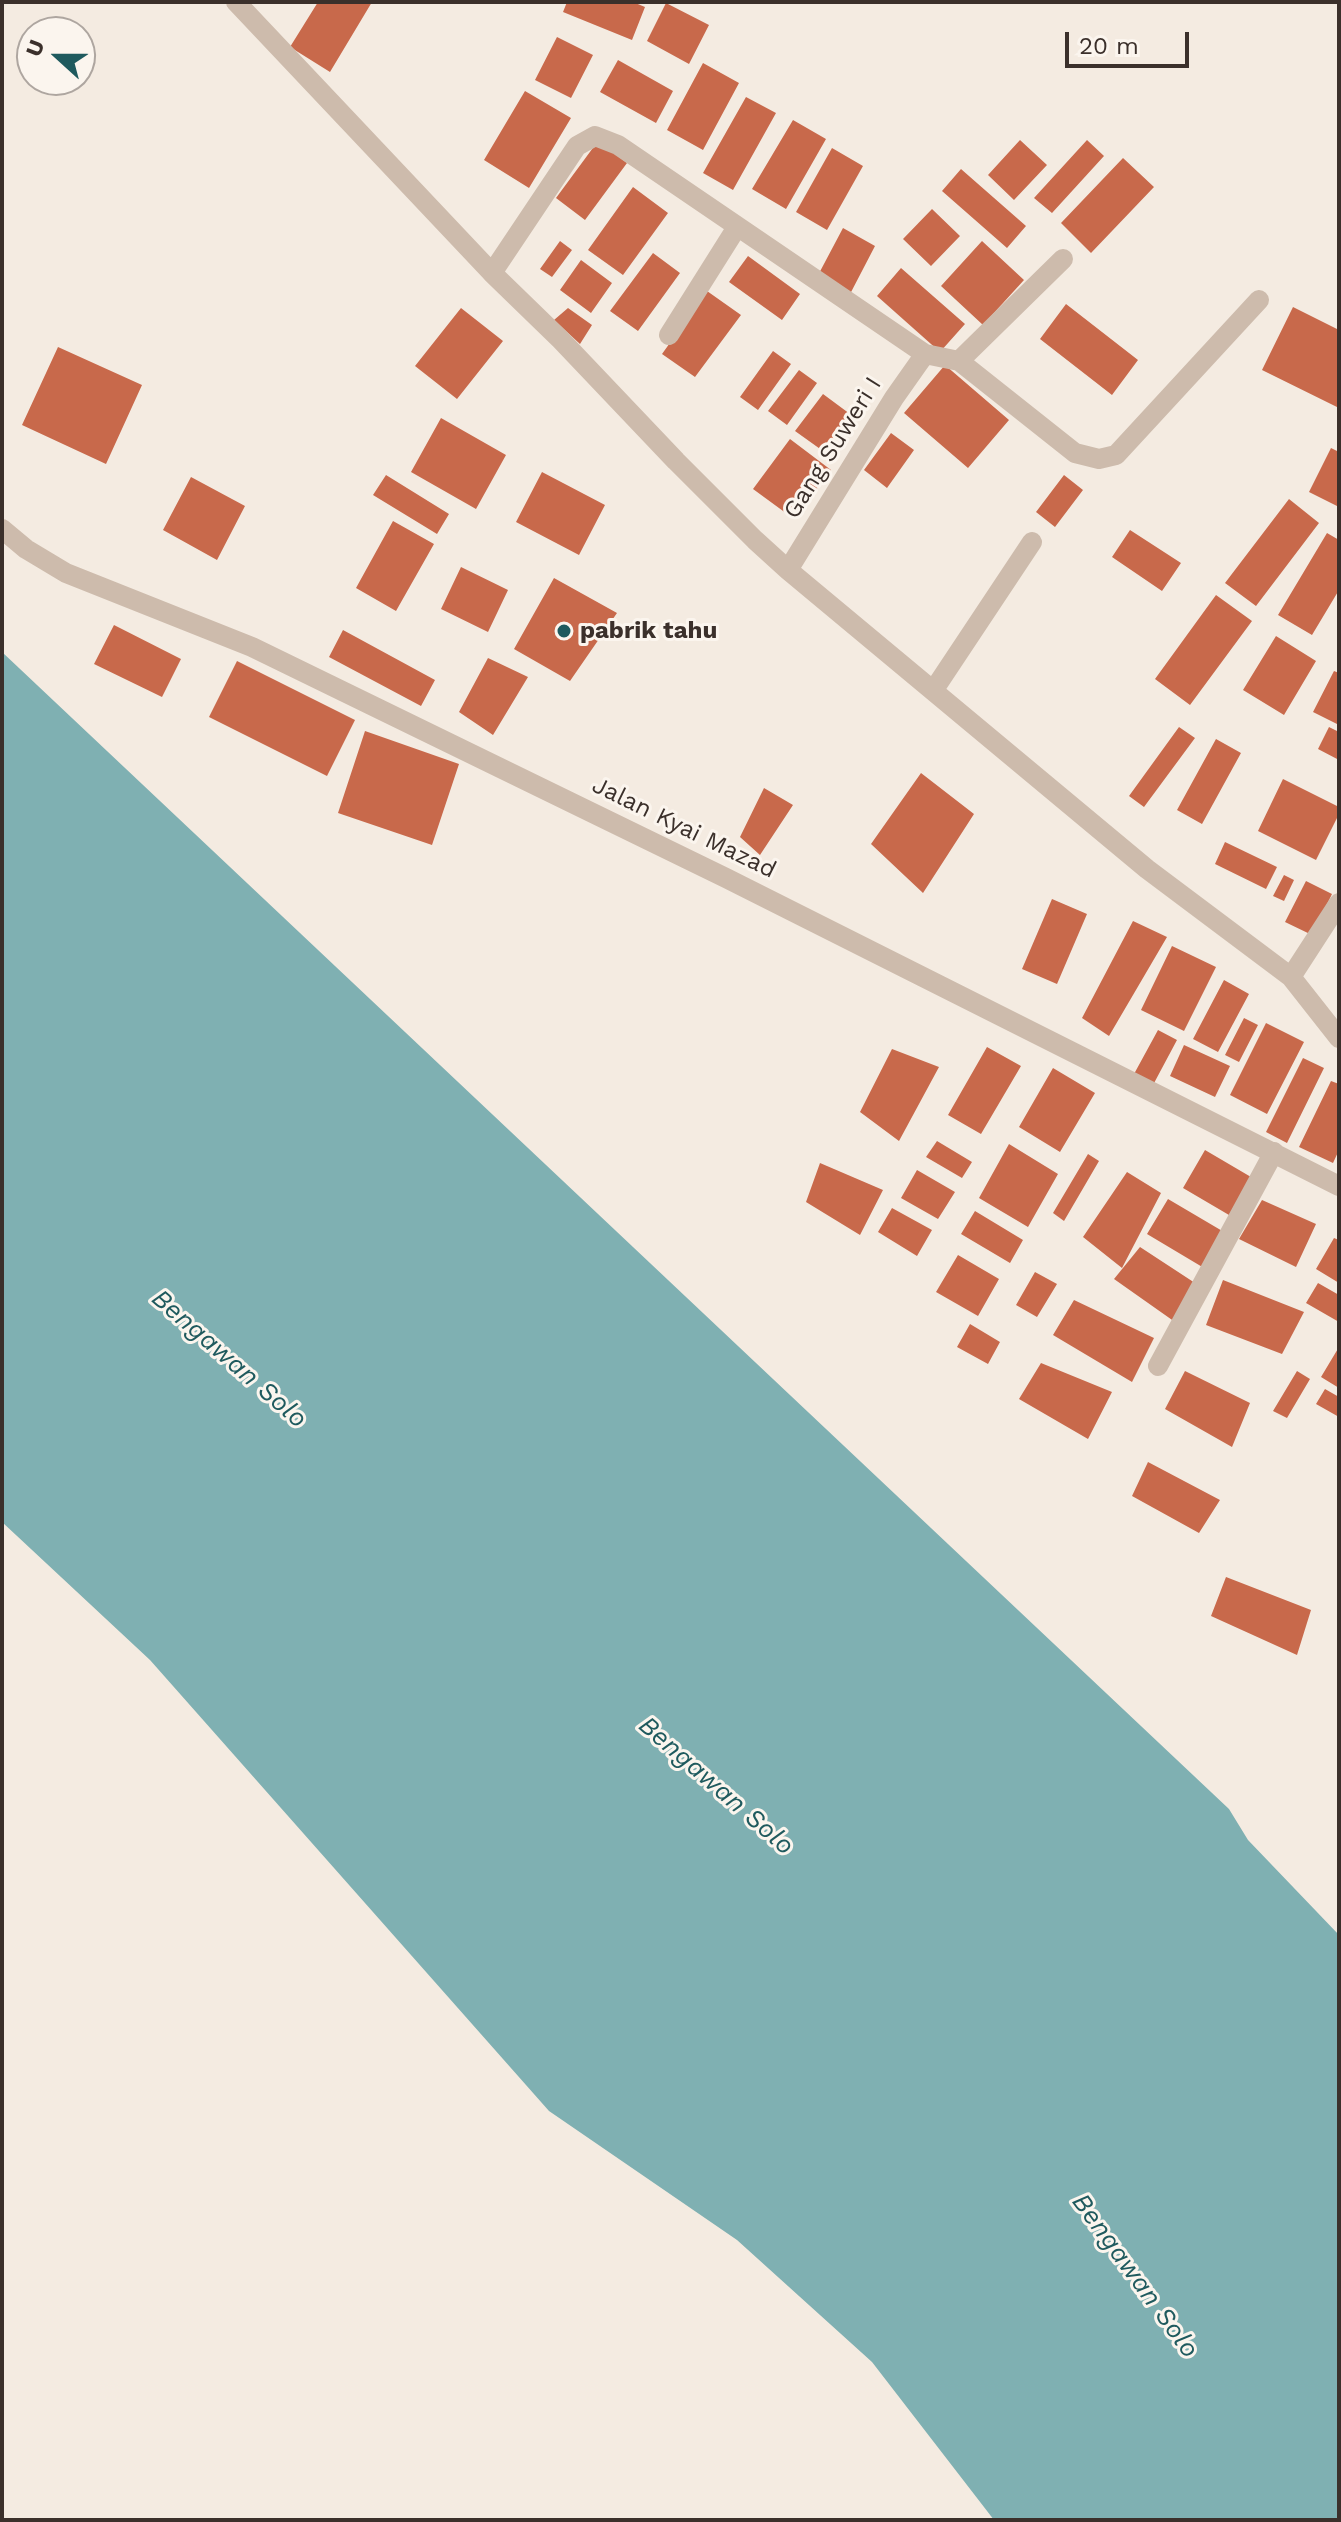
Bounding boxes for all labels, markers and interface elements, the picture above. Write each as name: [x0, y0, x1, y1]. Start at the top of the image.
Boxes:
north arrow: [16, 16, 96, 96]
scale bar: [1069, 16, 1193, 66]
text: 20 m: [1079, 32, 1139, 60]
text: U: [21, 36, 49, 60]
street label: Gang Suweri I: [778, 372, 888, 524]
place label: pabrik tahu: [580, 617, 717, 645]
marker: pabrik tahu: [555, 622, 573, 640]
street label: Jalan Kyai Mazad: [587, 771, 781, 885]
water label: Bengawan Solo: [145, 1283, 313, 1435]
water label: Bengawan Solo: [632, 1710, 800, 1862]
water label: Bengawan Solo: [1065, 2188, 1205, 2364]

